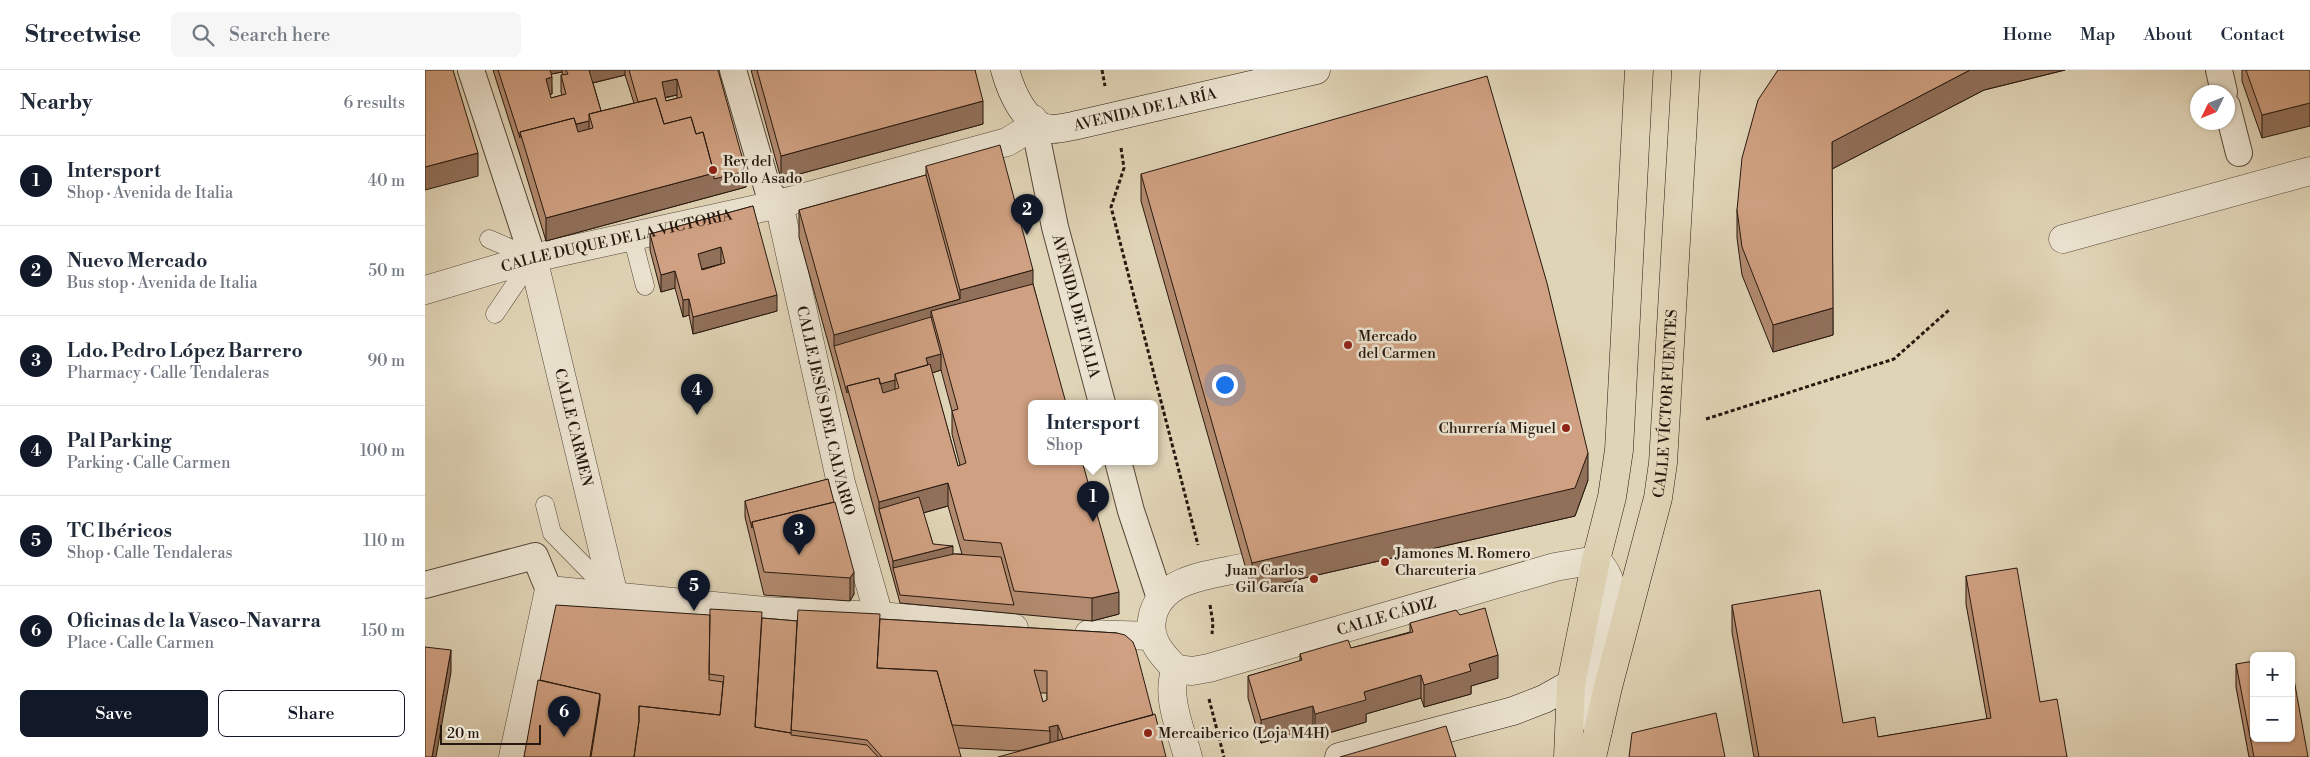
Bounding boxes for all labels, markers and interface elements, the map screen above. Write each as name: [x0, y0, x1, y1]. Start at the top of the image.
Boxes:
search box: [171, 12, 521, 57]
text: Streetwise: [25, 20, 141, 50]
icon: search: [189, 21, 217, 49]
text: Search here: [229, 23, 330, 47]
text: Home: [2003, 23, 2052, 46]
text: Map: [2080, 23, 2116, 46]
text: About: [2144, 23, 2193, 46]
text: Contact: [2221, 23, 2285, 46]
street label: AVENIDA DE LA RÍA: [1071, 84, 1219, 135]
north arrow: [2190, 85, 2235, 130]
text: Nearby: [20, 90, 93, 116]
text: 6 results: [344, 93, 405, 113]
place label: Rey del Pollo Asado: [723, 152, 802, 188]
text: Intersport: [67, 159, 161, 183]
marker: Rey del Pollo Asado: [707, 164, 719, 176]
text: 1: [32, 171, 40, 191]
text: 40 m: [368, 171, 405, 191]
text: Shop · Avenida de Italia: [67, 183, 233, 203]
pin: 2: [1011, 194, 1043, 235]
street label: CALLE DUQUE DE LA VICTORIA: [499, 205, 735, 277]
street label: AVENIDA DE ITALIA: [1048, 231, 1105, 381]
text: Nuevo Mercado: [67, 249, 208, 273]
text: 2: [31, 261, 41, 281]
text: 50 m: [368, 261, 405, 281]
text: Bus stop · Avenida de Italia: [67, 273, 258, 293]
street label: CALLE JESÚS DEL CALVARIO: [792, 304, 859, 518]
street label: CALLE VÍCTOR FUENTES: [1649, 309, 1681, 499]
place label: Mercado del Carmen: [1358, 327, 1436, 363]
text: Ldo. Pedro López Barrero: [67, 339, 303, 363]
marker: Mercado del Carmen: [1342, 339, 1354, 351]
text: 3: [31, 351, 41, 371]
text: 90 m: [367, 351, 405, 371]
text: Pharmacy · Calle Tendaleras: [67, 363, 269, 383]
street label: CALLE CARMEN: [550, 366, 597, 488]
your location: [1212, 372, 1238, 398]
pin: 4: [681, 374, 713, 415]
popup: [1028, 400, 1158, 465]
text: Intersport: [1046, 411, 1140, 435]
place label: Churrería Miguel: [1439, 419, 1557, 438]
marker: Churrería Miguel: [1560, 422, 1572, 434]
text: Pal Parking: [67, 429, 171, 453]
text: Shop: [1046, 435, 1083, 455]
text: 4: [31, 441, 41, 461]
text: 100 m: [360, 441, 405, 461]
text: Parking · Calle Carmen: [67, 453, 231, 473]
pin: 1: [1077, 481, 1109, 522]
pin: 3: [783, 514, 815, 555]
text: TC Ibéricos: [67, 519, 172, 543]
text: 5: [31, 531, 41, 551]
text: 110 m: [363, 531, 405, 551]
text: Shop · Calle Tendaleras: [67, 543, 233, 563]
place label: Jamones M. Romero Charcuteria: [1394, 544, 1531, 580]
marker: Jamones M. Romero Charcuteria: [1379, 556, 1391, 568]
place label: Juan Carlos Gil García: [1225, 561, 1304, 597]
pin: 5: [678, 570, 710, 611]
marker: Juan Carlos Gil García: [1308, 573, 1320, 585]
street label: CALLE CÁDIZ: [1334, 593, 1438, 640]
text: Oficinas de la Vasco-Navarra: [67, 609, 321, 633]
text: 6: [31, 621, 41, 641]
text: 150 m: [361, 621, 405, 641]
text: Place · Calle Carmen: [67, 633, 214, 653]
map controls: [2250, 652, 2295, 742]
button: +: [2250, 652, 2295, 697]
button: Save: [20, 690, 208, 737]
button: Share: [218, 690, 405, 737]
pin: 6: [548, 696, 580, 737]
button: −: [2250, 697, 2295, 742]
scale bar: [440, 722, 541, 745]
place label: Mercaiberico (Loja M4H): [1158, 724, 1330, 743]
text: 20 m: [447, 725, 479, 743]
marker: Mercaiberico (Loja M4H): [1142, 727, 1154, 739]

